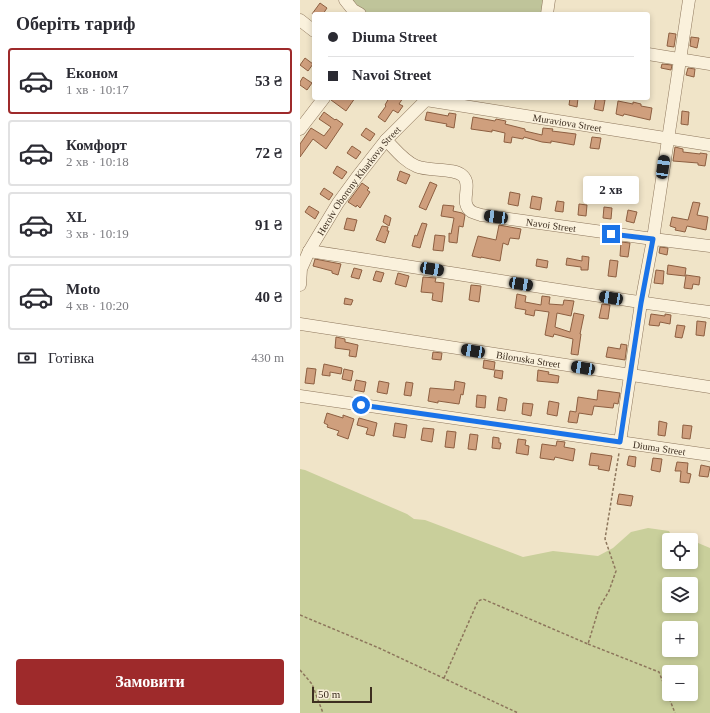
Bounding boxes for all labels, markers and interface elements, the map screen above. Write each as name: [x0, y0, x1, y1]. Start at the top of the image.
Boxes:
text: Оберіть тариф: [16, 14, 136, 34]
text: Diuma Street: [352, 29, 437, 45]
icon: car: [18, 63, 54, 99]
text: Економ: [66, 65, 118, 81]
text: Navoi Street: [352, 67, 431, 83]
text: 53 ₴: [255, 73, 282, 89]
text: 1 хв · 10:17: [66, 82, 129, 97]
street label: Muraviova Street: [532, 111, 603, 133]
street label: Heroiv Oborony Kharkova Street: [314, 123, 403, 237]
icon: car: [18, 135, 54, 171]
text: Комфорт: [66, 137, 127, 153]
text: 72 ₴: [255, 145, 282, 161]
text: 2 хв · 10:18: [66, 154, 129, 169]
car: [655, 154, 671, 180]
callout: 2 хв: [583, 176, 639, 204]
text: 2 хв: [599, 182, 623, 197]
icon: car: [18, 207, 54, 243]
text: XL: [66, 209, 87, 225]
car: [483, 209, 509, 225]
street label: Navoi Street: [525, 216, 577, 234]
text: 91 ₴: [255, 217, 282, 233]
route end: [602, 225, 620, 243]
text: 3 хв · 10:19: [66, 226, 129, 241]
car: [419, 261, 445, 277]
car: [508, 276, 534, 292]
icon: car: [18, 279, 54, 315]
text: Moto: [66, 281, 100, 297]
text: 40 ₴: [255, 289, 282, 305]
car: [598, 290, 624, 306]
text: 4 хв · 10:20: [66, 298, 129, 313]
car: [460, 343, 486, 359]
icon: cash: [16, 347, 38, 369]
street label: Biloruska Street: [495, 349, 561, 369]
text: Готівка: [48, 350, 94, 366]
text: 430 m: [251, 350, 284, 365]
car: [570, 360, 596, 376]
route start: [352, 396, 370, 414]
street label: Diuma Street: [632, 438, 687, 457]
map controls: [662, 533, 698, 701]
button: locate: [662, 533, 698, 569]
button: layers: [662, 577, 698, 613]
button: +: [662, 621, 698, 657]
button: Замовити: [16, 659, 284, 705]
button: −: [662, 665, 698, 701]
scale bar: [312, 685, 372, 704]
text: 50 m: [318, 688, 340, 700]

